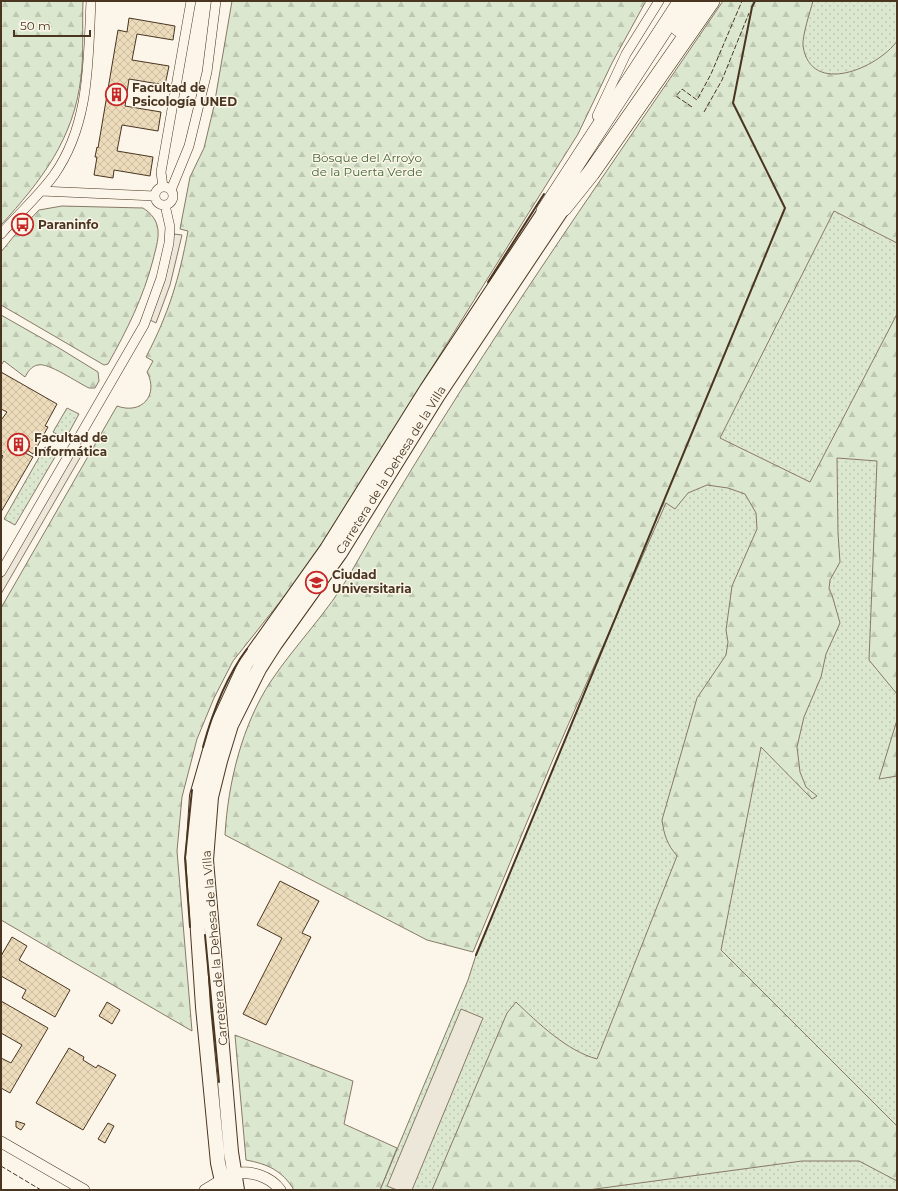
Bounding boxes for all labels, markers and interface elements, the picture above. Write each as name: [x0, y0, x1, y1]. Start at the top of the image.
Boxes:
scale bar: [14, 12, 90, 38]
text: 50 m: [20, 18, 51, 33]
place label: Facultad de Psicología UNED: [132, 80, 237, 109]
building icon: Facultad de Psicología UNED: [104, 82, 130, 108]
park label: Bosque del Arroyo de la Puerta Verde: [312, 150, 422, 179]
bus stop icon: Paraninfo: [9, 212, 35, 238]
place label: Paraninfo: [38, 217, 99, 232]
street label: Carretera de la Dehesa de la Villa: [332, 383, 449, 557]
place label: Facultad de Informática: [34, 430, 108, 459]
building icon: Facultad de Informática: [6, 432, 32, 458]
place label: Ciudad Universitaria: [332, 567, 412, 596]
school or university icon: Ciudad Universitaria: [303, 569, 329, 595]
street label: Carretera de la Dehesa de la Villa: [198, 850, 231, 1046]

